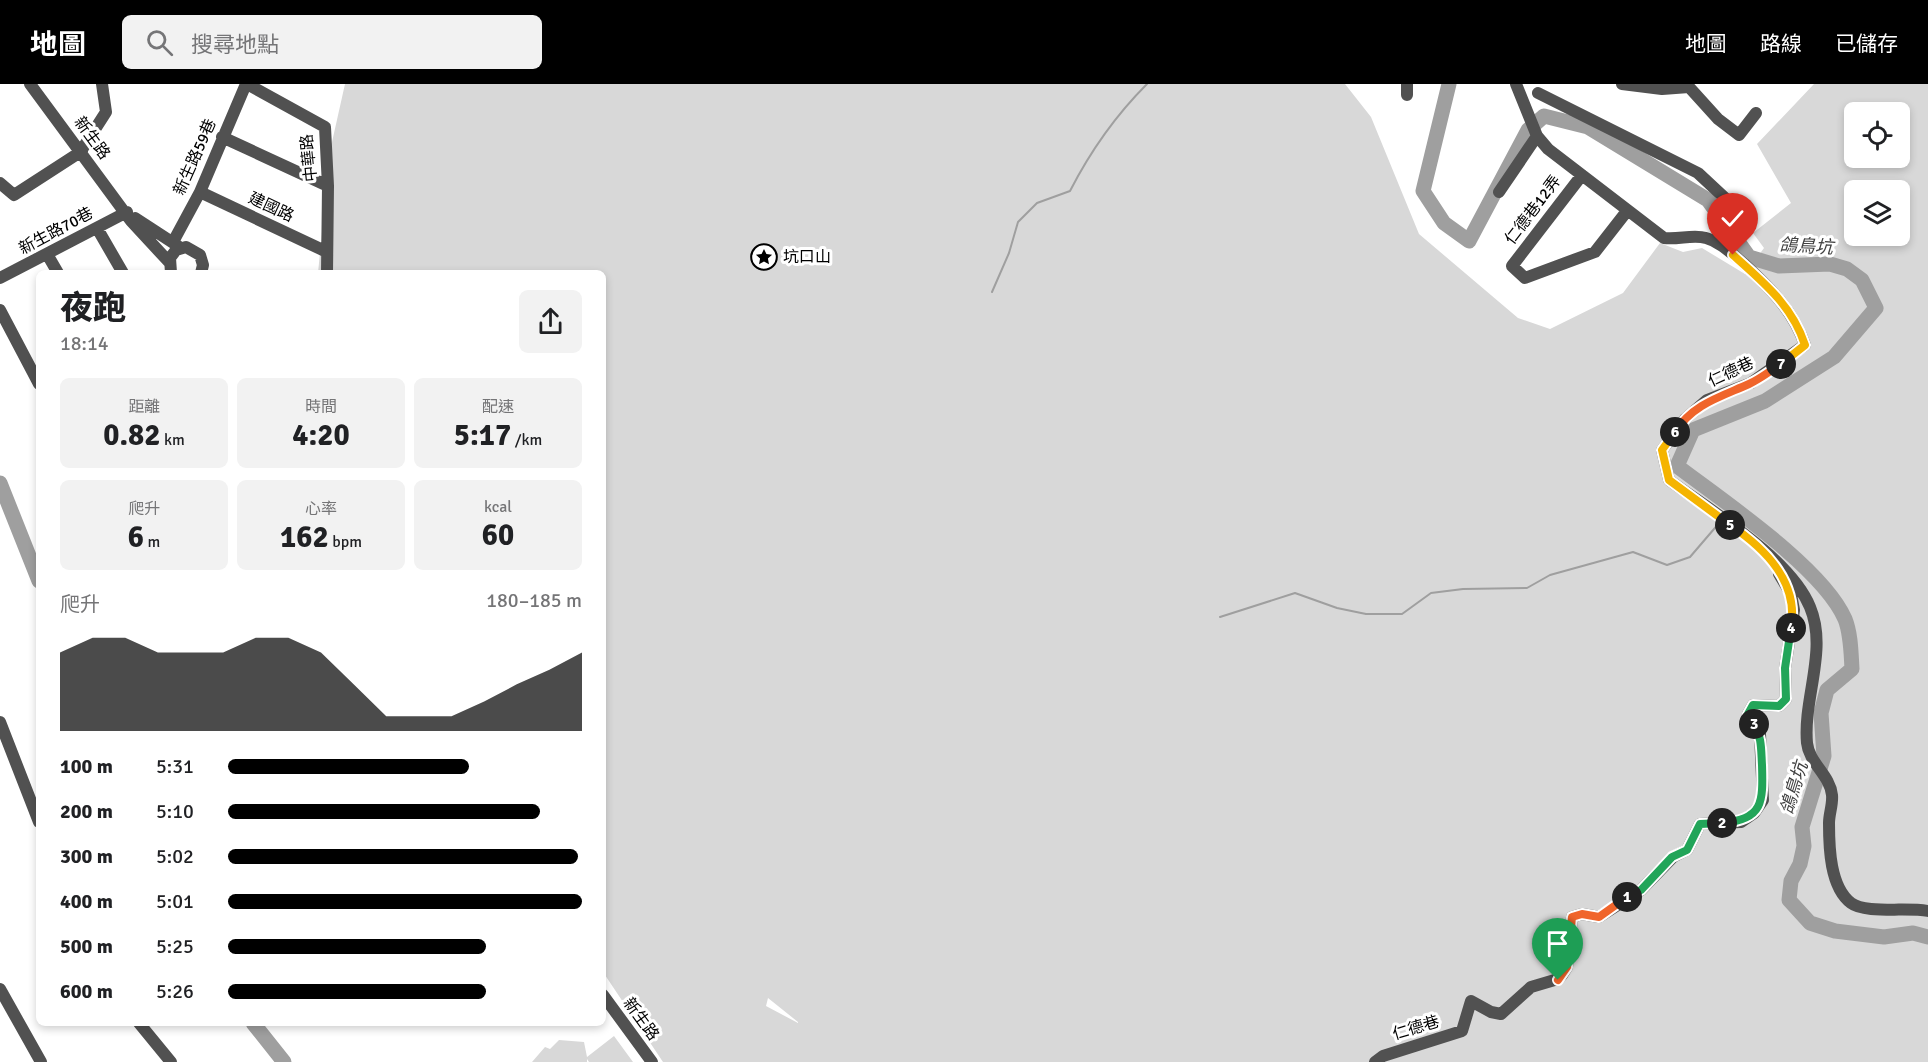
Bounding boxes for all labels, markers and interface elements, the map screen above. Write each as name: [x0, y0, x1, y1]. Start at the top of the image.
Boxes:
search box: [122, 15, 542, 69]
icon: search: [143, 26, 176, 59]
text: 地圖: [30, 28, 86, 62]
text: 搜尋地點: [191, 31, 279, 58]
text: 地圖: [1685, 31, 1727, 57]
text: 路線: [1760, 31, 1802, 57]
text: 已儲存: [1835, 31, 1898, 57]
map controls: [1844, 102, 1910, 246]
button: locate: [1844, 102, 1910, 168]
street label: 新生路: [70, 113, 114, 163]
street label: 新生路59巷: [169, 116, 221, 198]
street label: 中華路: [297, 133, 321, 183]
street label: 仁德巷12弄: [1501, 172, 1565, 248]
button: layers: [1844, 180, 1910, 246]
street label: 建國路: [245, 188, 297, 226]
pin: [1707, 193, 1758, 255]
icon: check: [1716, 202, 1749, 235]
street label: 新生路70巷: [15, 203, 97, 259]
water label: 鴿鳥坑: [1778, 234, 1837, 259]
place icon: 坑口山: [749, 242, 779, 272]
place label: 坑口山: [783, 247, 831, 267]
text: 夜跑: [60, 288, 126, 329]
button: share: [519, 290, 582, 353]
text: 18:14: [60, 331, 109, 356]
pin: 7: [1766, 349, 1796, 379]
street label: 仁德巷: [1705, 353, 1757, 391]
text: 7: [1777, 354, 1785, 374]
text: 距離: [128, 397, 160, 417]
text: 時間: [305, 397, 337, 417]
text: 配速: [482, 397, 514, 417]
text: 0.82: [103, 417, 160, 454]
text: 4:20: [292, 417, 350, 454]
text: 5:17: [454, 417, 511, 454]
pin: 6: [1660, 417, 1690, 447]
text: 6: [1671, 422, 1679, 442]
text: km: [160, 430, 185, 450]
text: /km: [511, 430, 542, 450]
text: kcal: [484, 497, 512, 517]
text: 爬升: [128, 499, 160, 519]
text: 心率: [305, 499, 337, 519]
pin: 5: [1715, 510, 1745, 540]
text: 5: [1726, 515, 1734, 535]
text: 60: [482, 517, 514, 554]
text: 6: [128, 519, 144, 556]
text: 162: [280, 519, 329, 556]
text: m: [144, 532, 160, 552]
text: bpm: [329, 532, 362, 552]
text: 180–185 m: [486, 588, 582, 613]
text: 爬升: [60, 592, 100, 617]
pin: 4: [1776, 613, 1806, 643]
text: 4: [1787, 618, 1795, 638]
pin: 3: [1739, 709, 1769, 739]
text: 3: [1750, 714, 1758, 734]
text: 100 m: [60, 754, 113, 779]
text: 5:31: [156, 754, 194, 779]
water label: 鴿鳥坑: [1776, 756, 1813, 817]
text: 200 m: [60, 799, 113, 824]
text: 5:10: [156, 799, 194, 824]
pin: 2: [1707, 808, 1737, 838]
text: 2: [1718, 813, 1726, 833]
text: 300 m: [60, 844, 113, 869]
text: 5:02: [156, 844, 194, 869]
pin: 1: [1612, 882, 1642, 912]
text: 1: [1623, 887, 1631, 907]
text: 400 m: [60, 889, 113, 914]
text: 5:01: [156, 889, 194, 914]
pin: [1532, 918, 1583, 980]
icon: arrive: [1541, 927, 1574, 960]
text: 500 m: [60, 934, 113, 959]
text: 5:25: [156, 934, 194, 959]
text: 600 m: [60, 979, 113, 1004]
text: 5:26: [156, 979, 194, 1004]
street label: 新生路: [619, 994, 663, 1044]
street label: 仁德巷: [1390, 1011, 1442, 1045]

